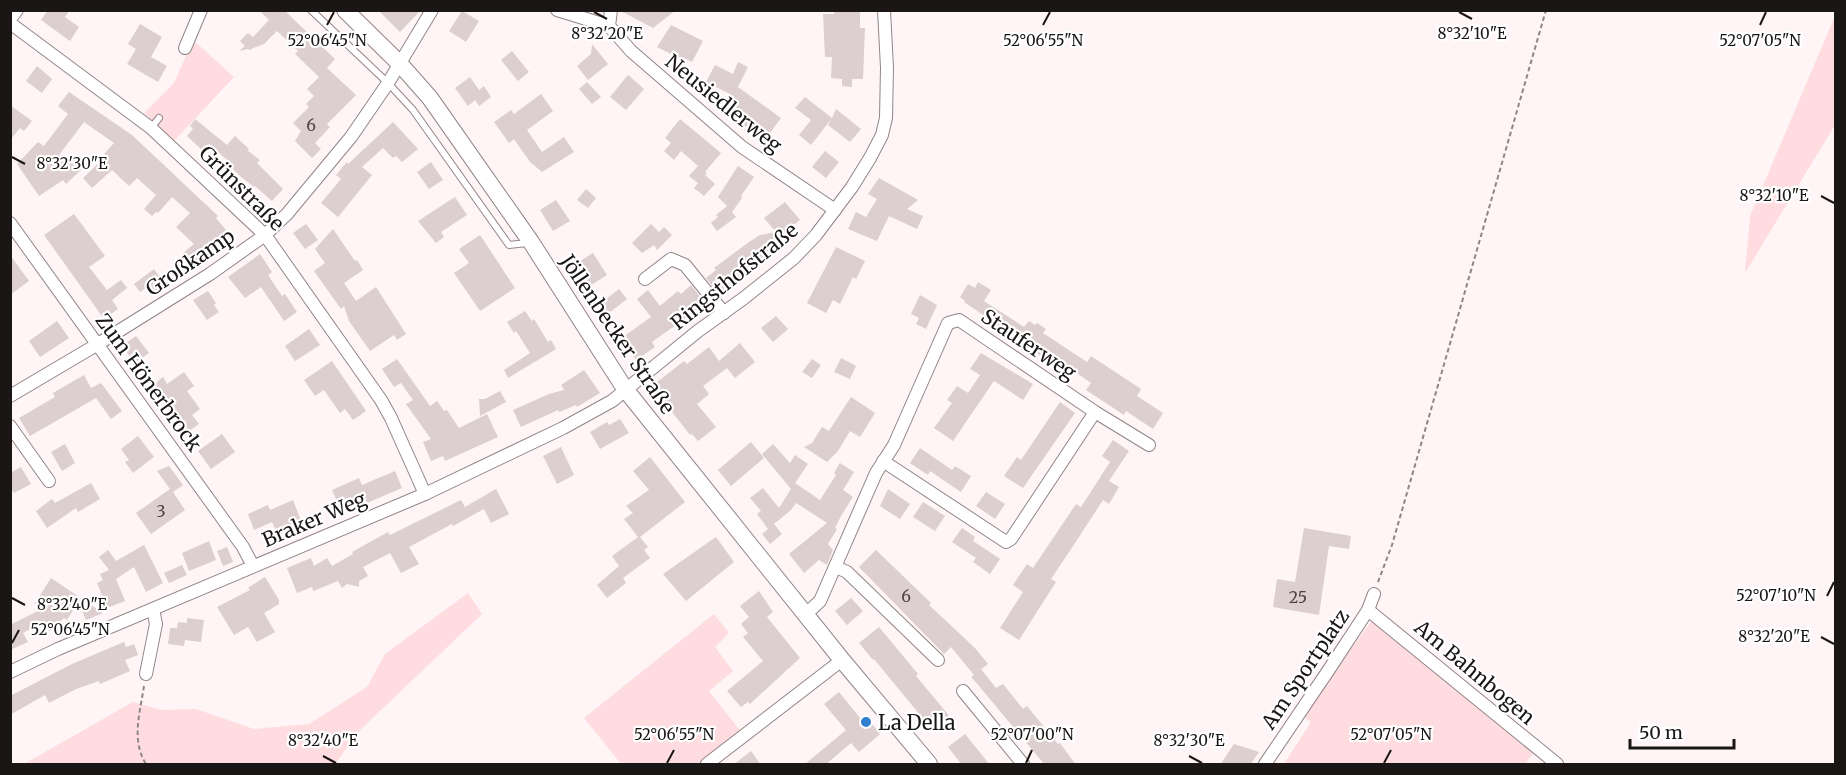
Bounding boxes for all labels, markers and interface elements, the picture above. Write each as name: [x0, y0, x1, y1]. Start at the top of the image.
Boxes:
text: 8°32'20"E: [571, 24, 643, 43]
text: 8°32'10"E: [1438, 24, 1507, 43]
text: 52°06'45"N: [287, 31, 367, 50]
text: 52°06'55"N: [1003, 31, 1084, 50]
text: 52°07'05"N: [1719, 31, 1801, 50]
street label: Neusiedlerweg: [661, 48, 787, 158]
house number: 6: [306, 115, 316, 135]
street label: Grünstraße: [194, 140, 290, 236]
text: 8°32'30"E: [36, 154, 108, 173]
text: 8°32'10"E: [1740, 186, 1809, 205]
street label: Ringsthofstraße: [665, 217, 803, 335]
street label: Großkamp: [141, 223, 239, 301]
street label: Jöllenbecker Straße: [555, 249, 681, 418]
street label: Stauferweg: [977, 303, 1081, 385]
street label: Zum Hönerbrock: [91, 308, 208, 456]
street label: Braker Weg: [258, 486, 370, 552]
house number: 3: [156, 501, 166, 521]
house number: 6: [901, 586, 911, 606]
text: 52°07'10"N: [1736, 586, 1816, 605]
house number: 25: [1289, 587, 1307, 607]
text: 8°32'40"E: [37, 595, 108, 614]
street label: Am Sportplatz: [1255, 604, 1354, 735]
street label: Am Bahnbogen: [1409, 614, 1540, 730]
text: 52°06'45"N: [30, 620, 110, 639]
text: 8°32'20"E: [1738, 627, 1810, 646]
place label: La Della: [878, 710, 956, 735]
scale bar: [1630, 712, 1734, 750]
marker: La Della: [859, 715, 873, 729]
text: 50 m: [1639, 721, 1683, 744]
text: 52°06'55"N: [634, 725, 715, 744]
text: 52°07'00"N: [990, 725, 1074, 744]
text: 52°07'05"N: [1350, 725, 1432, 744]
text: 8°32'40"E: [288, 731, 359, 750]
text: 8°32'30"E: [1153, 731, 1225, 750]

